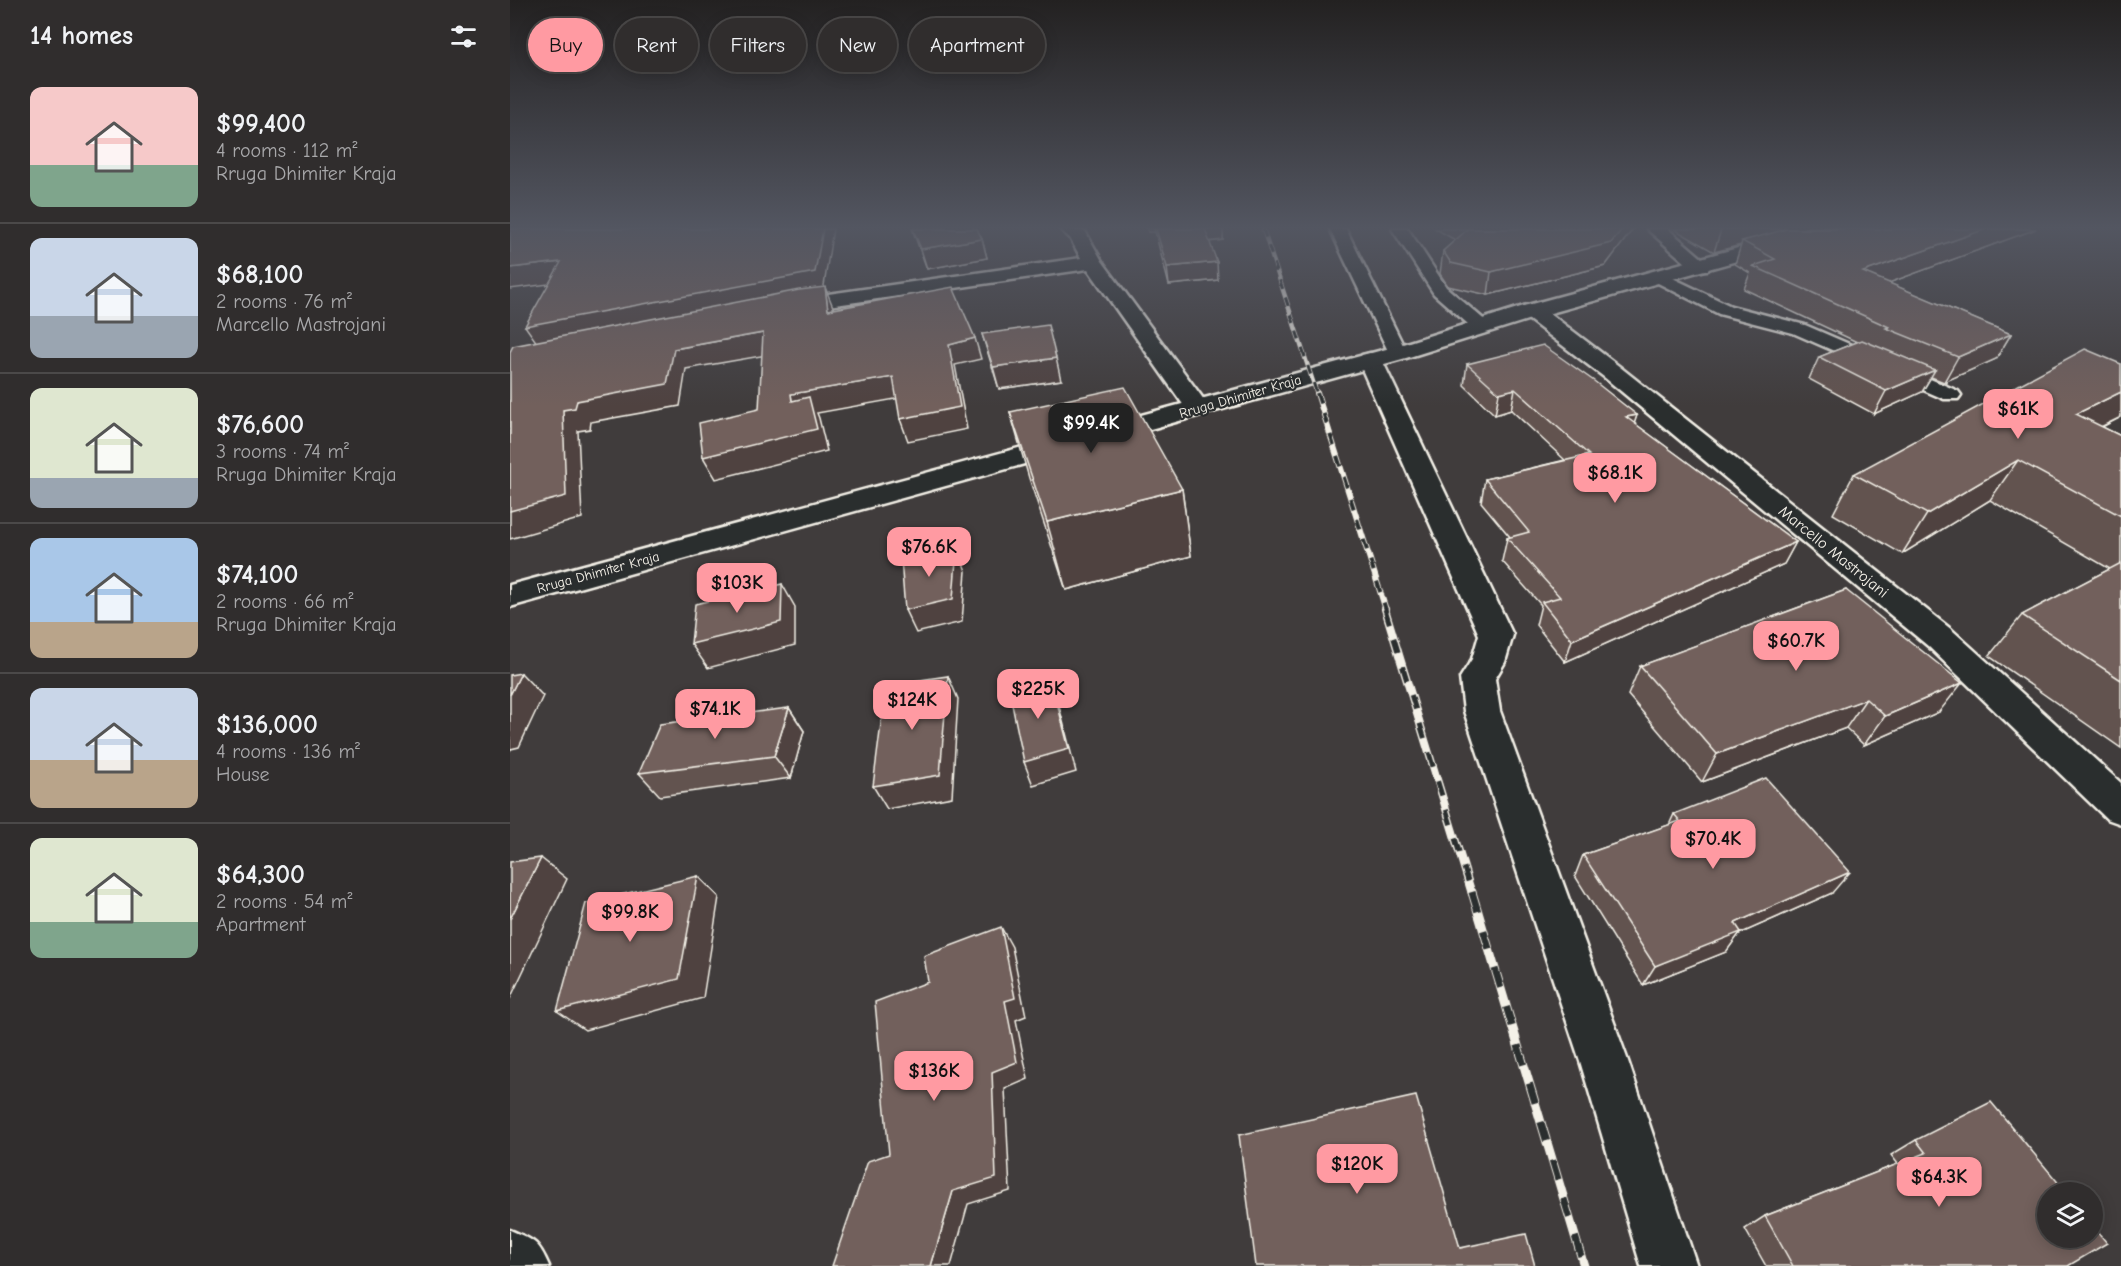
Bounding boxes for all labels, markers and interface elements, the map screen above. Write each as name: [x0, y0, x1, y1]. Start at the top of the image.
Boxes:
chip: Buy: [528, 18, 603, 72]
chip: Rent: [615, 18, 698, 72]
chip: Filters: [710, 18, 806, 72]
chip: New: [818, 18, 897, 72]
chip: Apartment: [909, 18, 1045, 72]
icon: filters: [447, 20, 480, 53]
text: 14 homes: [30, 21, 133, 51]
text: $99,400: [216, 109, 306, 139]
icon: home: [78, 111, 150, 183]
text: 4 rooms · 112 m²: [216, 139, 357, 162]
text: Rruga Dhimiter Kraja: [216, 162, 397, 185]
text: $68,100: [216, 260, 304, 290]
icon: home: [78, 262, 150, 334]
text: 2 rooms · 76 m²: [216, 290, 352, 313]
text: Marcello Mastrojani: [216, 313, 386, 336]
street label: Rruga Dhimiter Kraja: [1177, 371, 1303, 422]
pin: $61K: [1982, 389, 2054, 440]
text: $61K: [1997, 397, 2039, 420]
pin: $99.4K: [1042, 403, 1140, 454]
text: $76,600: [216, 410, 304, 440]
text: $99.4K: [1062, 411, 1120, 434]
icon: home: [78, 412, 150, 484]
text: 3 rooms · 74 m²: [216, 440, 349, 463]
pin: $68.1K: [1566, 453, 1664, 504]
text: $68.1K: [1587, 461, 1643, 484]
text: Rruga Dhimiter Kraja: [216, 463, 397, 486]
street label: Marcello Mastrojani: [1775, 502, 1892, 602]
pin: $76.6K: [880, 527, 978, 578]
text: $76.6K: [901, 535, 957, 558]
street label: Rruga Dhimiter Kraja: [535, 548, 661, 597]
text: $74,100: [216, 560, 298, 590]
icon: home: [78, 562, 150, 634]
pin: $103K: [695, 563, 779, 614]
text: $103K: [711, 571, 763, 594]
text: 2 rooms · 66 m²: [216, 590, 354, 613]
text: Rruga Dhimiter Kraja: [216, 613, 397, 636]
pin: $60.7K: [1747, 621, 1845, 672]
text: $60.7K: [1767, 629, 1825, 652]
pin: $225K: [996, 669, 1080, 720]
text: $225K: [1011, 677, 1065, 700]
pin: $124K: [870, 680, 954, 731]
text: $124K: [887, 688, 937, 711]
pin: $74.1K: [666, 689, 764, 740]
text: $74.1K: [689, 697, 741, 720]
text: $136,000: [216, 710, 318, 740]
icon: home: [78, 712, 150, 784]
text: 4 rooms · 136 m²: [216, 740, 360, 763]
text: House: [216, 763, 270, 786]
pin: $70.4K: [1664, 819, 1762, 870]
text: $70.4K: [1685, 827, 1741, 850]
text: $64,300: [216, 860, 305, 890]
icon: home: [78, 862, 150, 934]
text: 2 rooms · 54 m²: [216, 890, 352, 913]
pin: $99.8K: [581, 892, 679, 943]
text: $99.8K: [601, 900, 659, 923]
text: Apartment: [216, 913, 306, 936]
pin: $136K: [892, 1051, 976, 1102]
text: $136K: [908, 1059, 960, 1082]
pin: $120K: [1315, 1144, 1399, 1195]
text: $120K: [1331, 1152, 1383, 1175]
pin: $64.3K: [1890, 1157, 1988, 1208]
text: $64.3K: [1911, 1165, 1967, 1188]
map controls: [2037, 1182, 2103, 1248]
button: layers: [2037, 1182, 2103, 1248]

